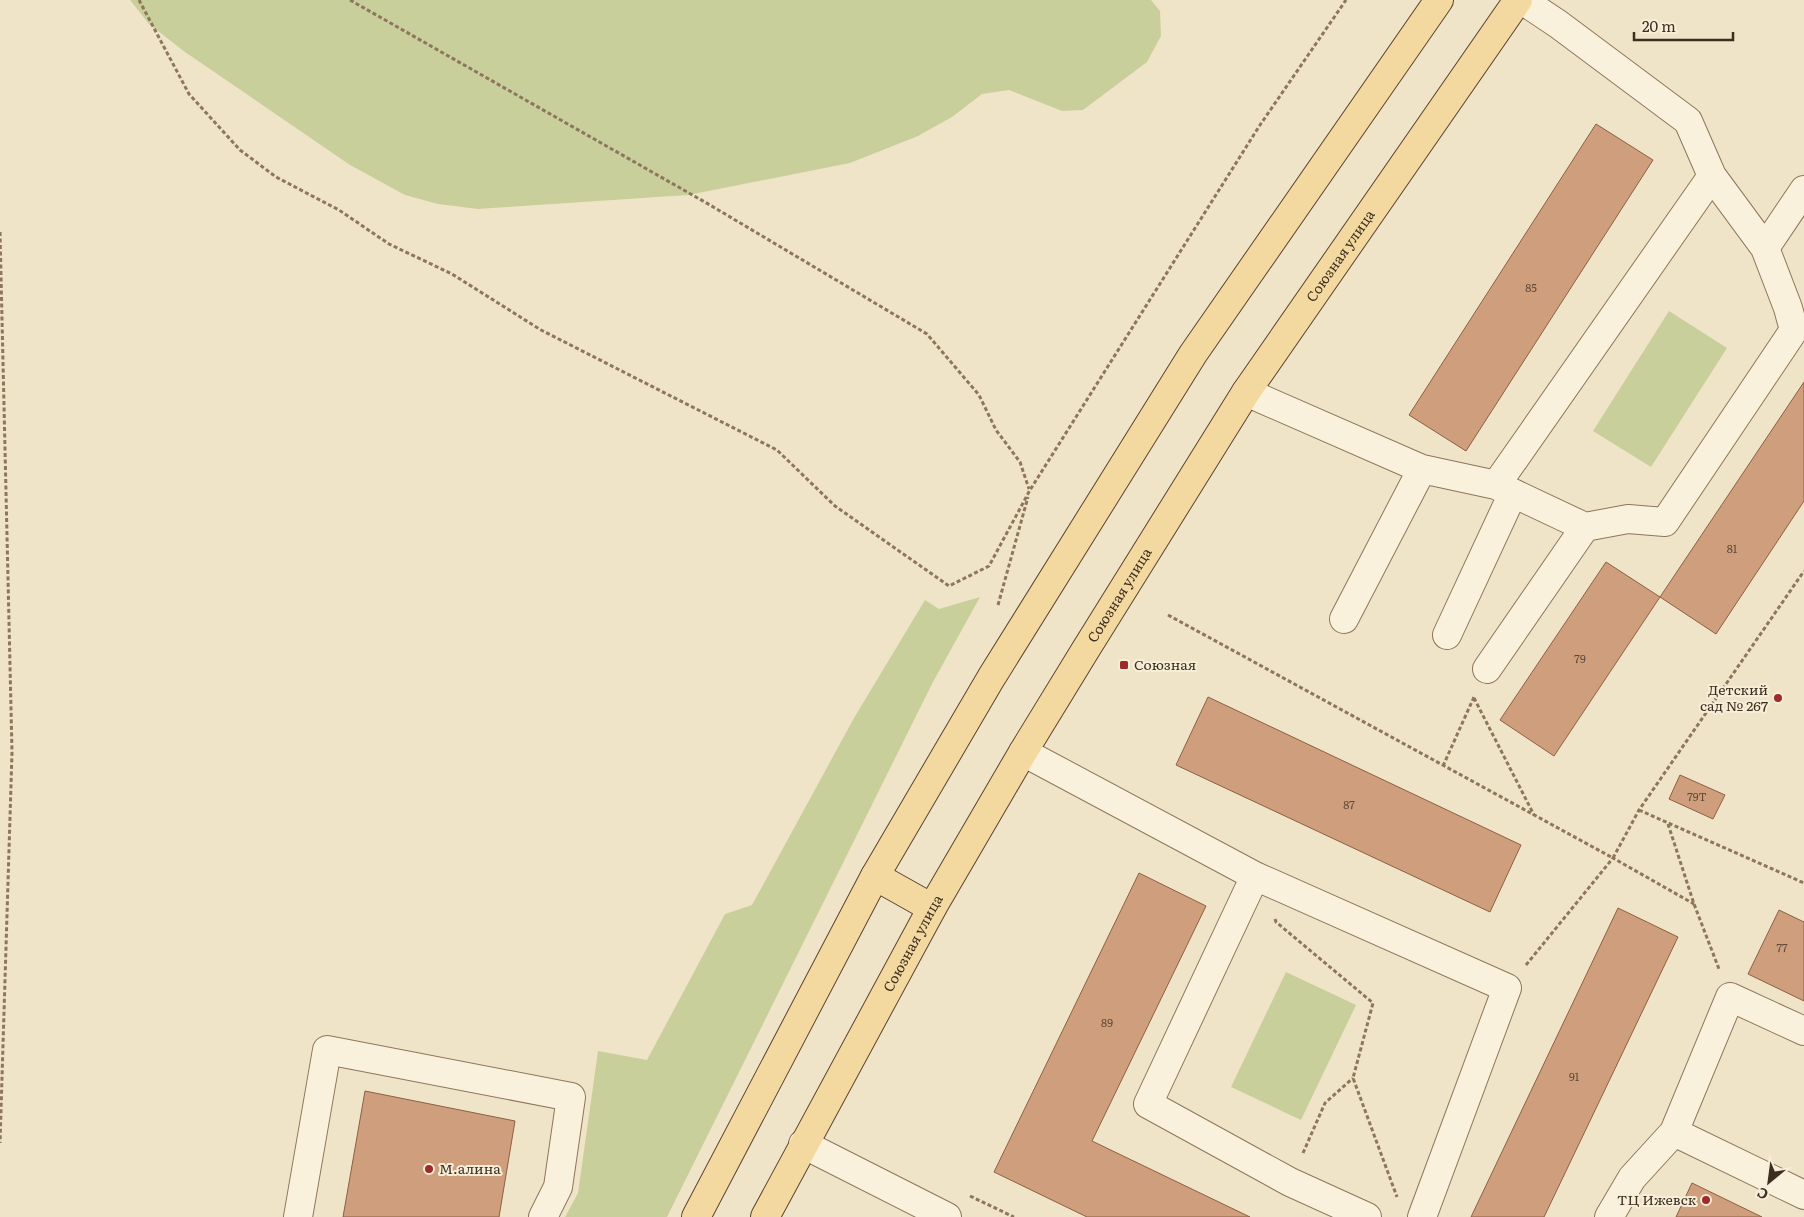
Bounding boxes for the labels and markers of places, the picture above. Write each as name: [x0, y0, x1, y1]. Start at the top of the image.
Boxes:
place label: Союзная: [1134, 654, 1196, 674]
marker: Союзная: [1118, 659, 1130, 671]
place label: Детский сад № 267: [1700, 679, 1768, 715]
marker: Детский сад № 267: [1772, 692, 1784, 704]
place label: М.алина: [439, 1158, 501, 1178]
marker: М.алина: [423, 1163, 435, 1175]
place label: ТЦ Ижевск: [1617, 1189, 1697, 1209]
marker: ТЦ Ижевск: [1700, 1194, 1712, 1206]

